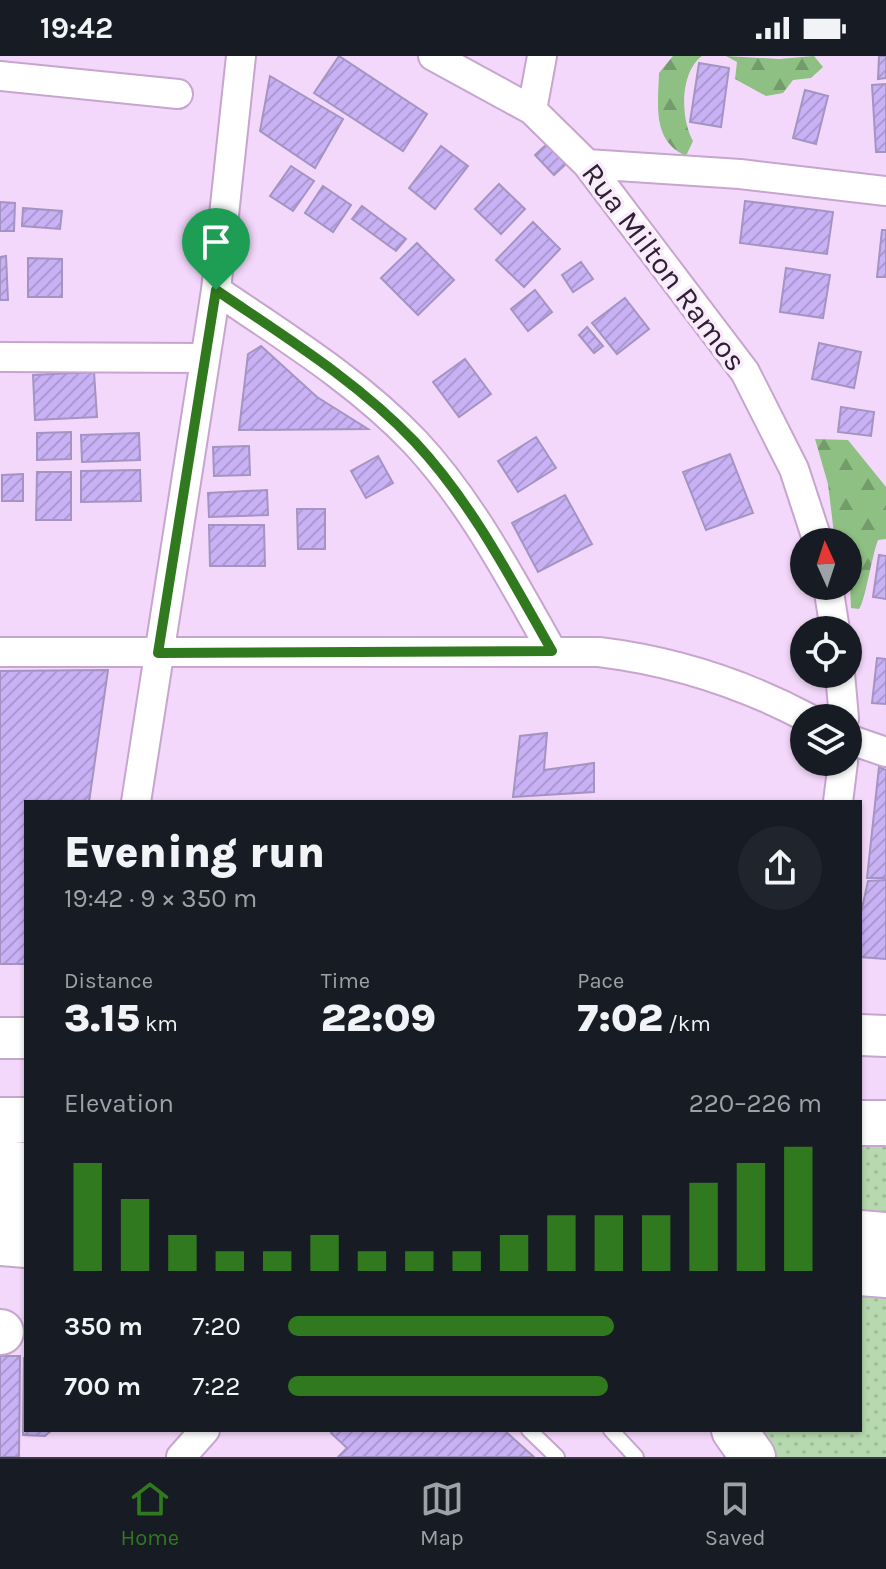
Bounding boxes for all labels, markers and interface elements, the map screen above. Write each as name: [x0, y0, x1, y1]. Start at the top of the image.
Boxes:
text: 19:42: [40, 10, 113, 46]
street label: Rua Milton Ramos: [574, 156, 754, 378]
pin: [182, 208, 250, 290]
icon: arrive: [194, 220, 238, 264]
north arrow: [790, 528, 862, 600]
map controls: [790, 528, 862, 776]
button: locate: [790, 616, 862, 688]
button: layers: [790, 704, 862, 776]
button: share: [738, 826, 822, 910]
text: Evening run: [64, 827, 325, 878]
text: 19:42 · 9 × 350 m: [64, 883, 257, 914]
text: Distance: [64, 968, 153, 994]
text: Time: [321, 968, 370, 994]
text: Pace: [577, 968, 624, 994]
text: 3.15: [64, 994, 140, 1041]
text: 22:09: [321, 994, 436, 1041]
text: 7:02: [577, 994, 663, 1041]
text: km: [140, 1011, 178, 1037]
text: /km: [663, 1011, 711, 1037]
text: Elevation: [64, 1088, 174, 1119]
text: 220–226 m: [689, 1088, 822, 1119]
text: 350 m: [64, 1311, 143, 1342]
text: 7:20: [192, 1311, 241, 1342]
text: 700 m: [64, 1371, 141, 1402]
text: 7:22: [192, 1371, 240, 1402]
tab: Home: [120, 1477, 179, 1551]
tab: Map: [420, 1477, 464, 1551]
tab: Saved: [705, 1477, 766, 1551]

